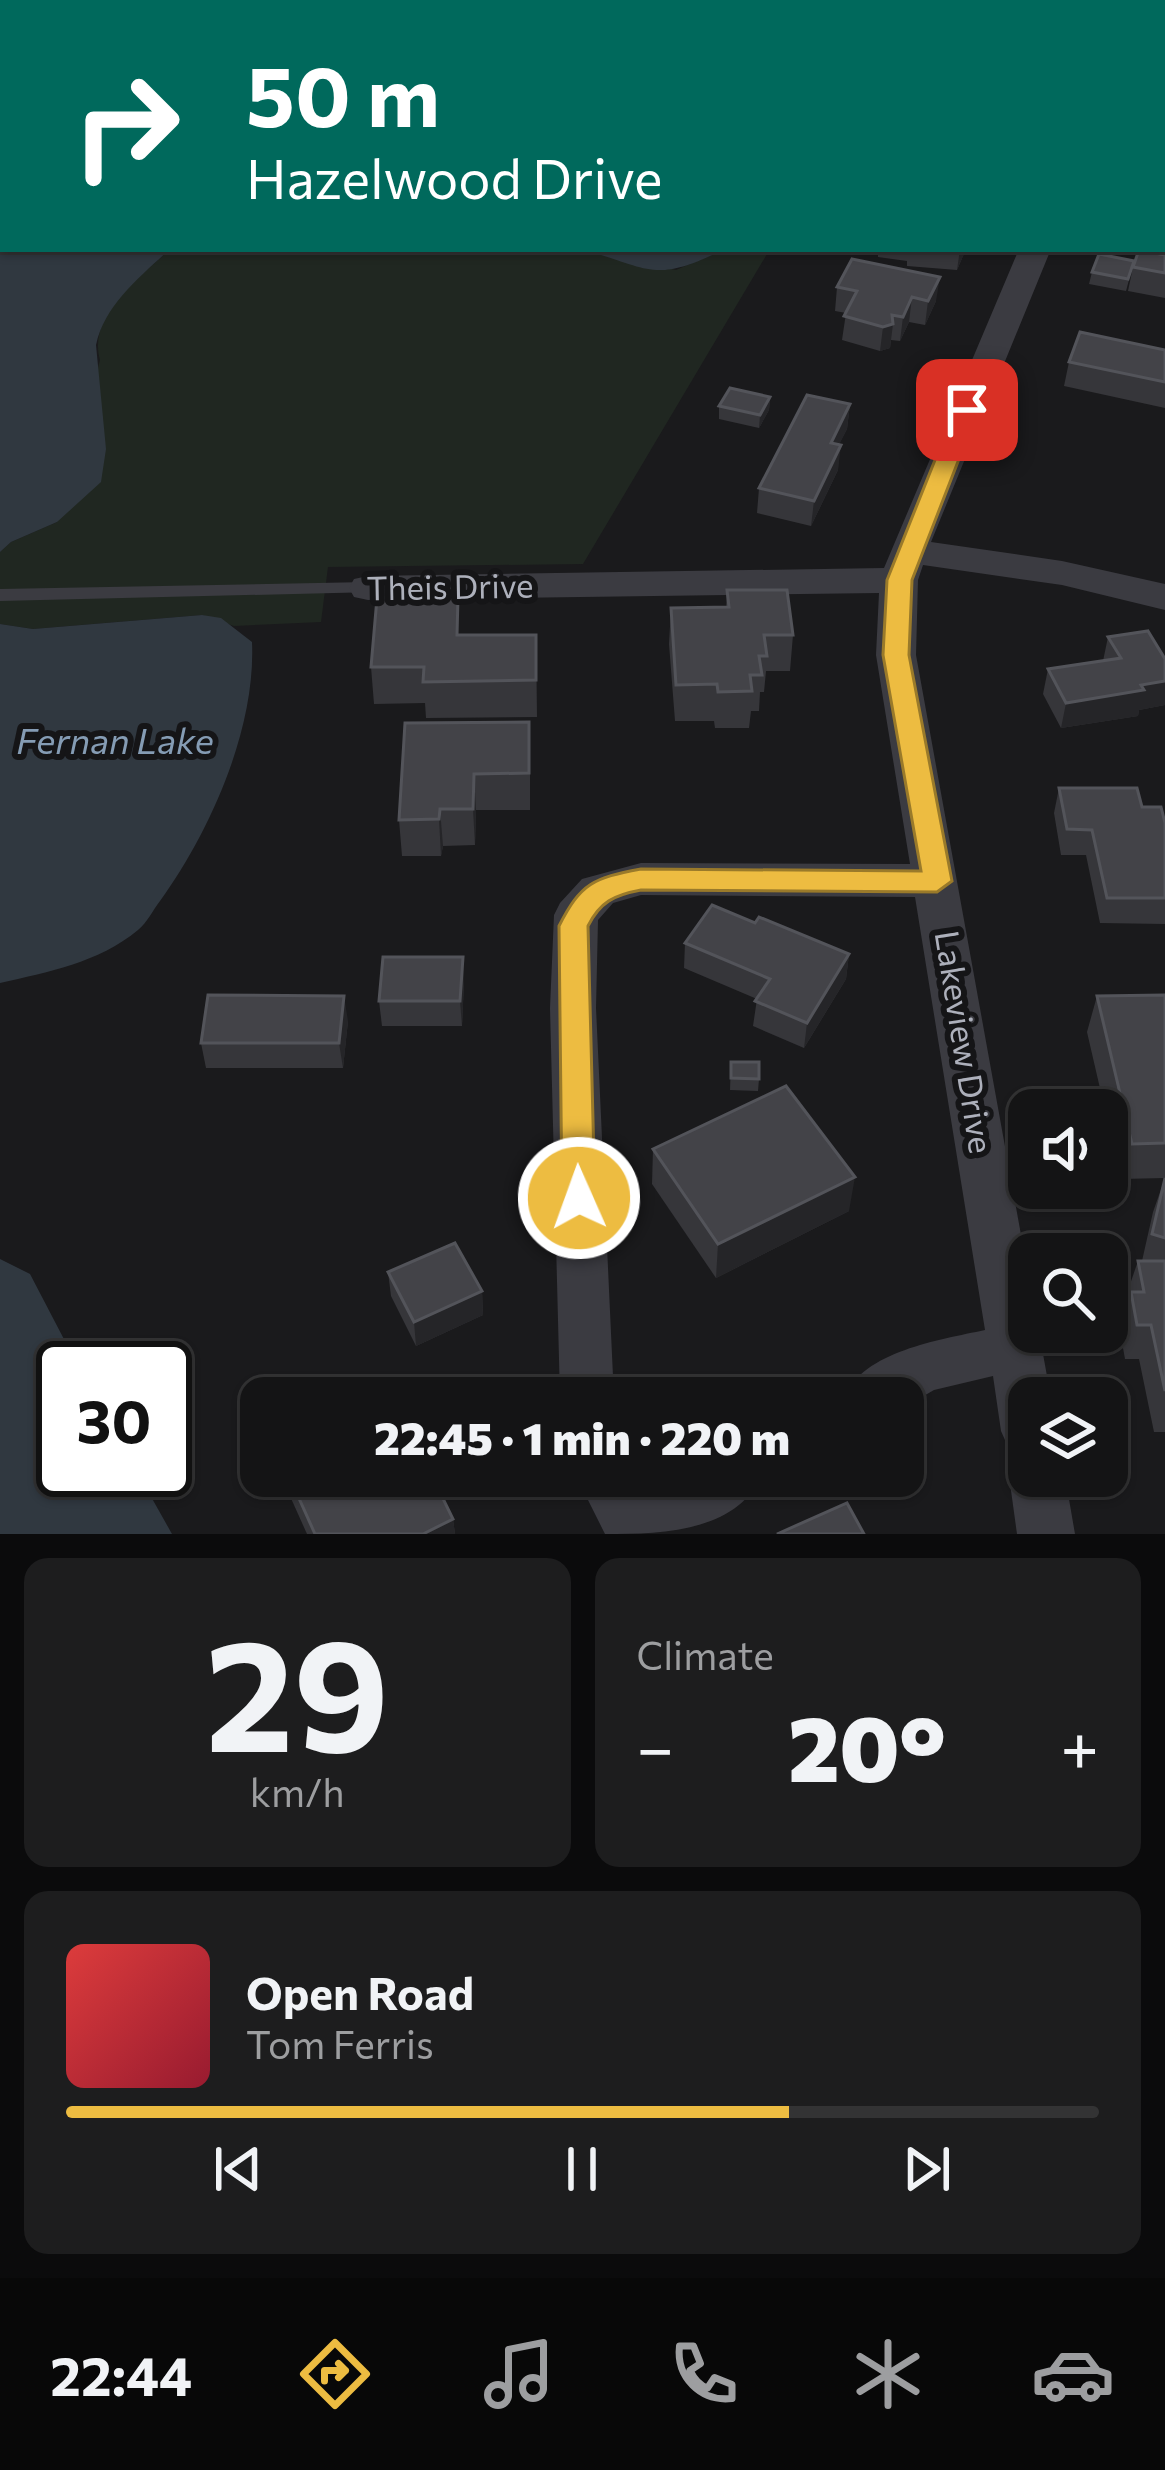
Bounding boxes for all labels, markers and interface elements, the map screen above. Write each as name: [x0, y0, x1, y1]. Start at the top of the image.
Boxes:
text: 50 m: [246, 42, 440, 144]
icon: right: [48, 48, 204, 204]
text: Hazelwood Drive: [246, 144, 662, 210]
pin: [916, 359, 1018, 461]
icon: arrive: [934, 377, 1000, 443]
street label: Theis Drive: [366, 564, 534, 607]
water label: Fernan Lake: [16, 717, 214, 761]
street label: Lakeview Drive: [928, 927, 1003, 1156]
map controls: [1008, 1089, 1128, 1497]
button: sound: [1008, 1089, 1128, 1209]
position arrow: [516, 1135, 642, 1261]
button: search: [1008, 1233, 1128, 1353]
speed limit sign: 30: [36, 1341, 192, 1497]
button: layers: [1008, 1377, 1128, 1497]
text: 22:45 · 1 min · 220 m: [374, 1409, 790, 1464]
text: 29: [205, 1593, 389, 1784]
text: Climate: [637, 1630, 774, 1678]
text: 20°: [788, 1690, 946, 1801]
text: −: [637, 1705, 674, 1786]
text: +: [1060, 1705, 1099, 1786]
text: km/h: [250, 1767, 345, 1815]
text: Open Road: [246, 1964, 474, 2019]
text: Tom Ferris: [246, 2019, 434, 2067]
icon: previous: [205, 2136, 271, 2202]
icon: pause: [549, 2136, 615, 2202]
icon: next: [894, 2136, 960, 2202]
icon: directions: [293, 2332, 377, 2416]
icon: music: [477, 2332, 561, 2416]
icon: phone: [662, 2332, 746, 2416]
icon: climate: [846, 2332, 930, 2416]
icon: car: [1031, 2332, 1115, 2416]
text: 22:44: [50, 2341, 192, 2407]

